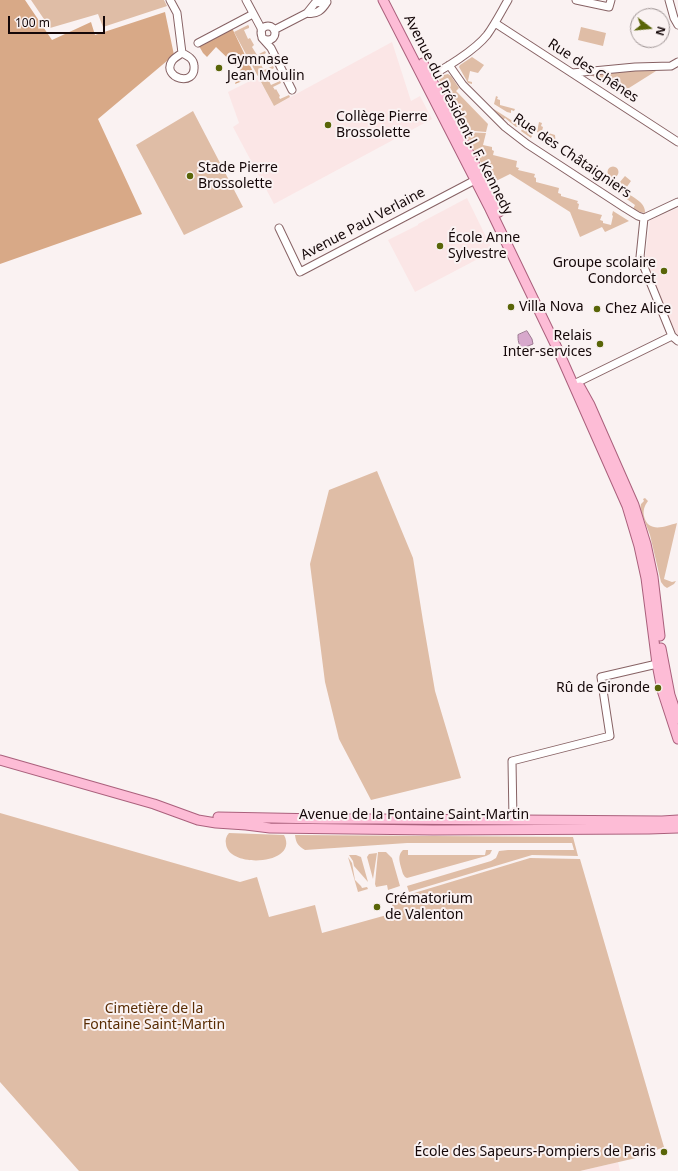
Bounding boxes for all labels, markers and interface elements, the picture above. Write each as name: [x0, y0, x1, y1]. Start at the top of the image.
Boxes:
scale bar: [10, 8, 107, 34]
north arrow: [630, 8, 670, 48]
street label: Avenue du Président J. F. Kennedy: [400, 12, 516, 218]
text: 100 m: [15, 14, 50, 31]
text: N: [653, 25, 670, 38]
street label: Rue des Chênes: [545, 36, 641, 106]
place label: Gymnase Jean Moulin: [227, 52, 305, 84]
marker: Gymnase Jean Moulin: [214, 63, 224, 73]
place label: Collège Pierre Brossolette: [336, 109, 428, 142]
street label: Rue des Châtaigniers: [510, 110, 634, 202]
marker: Collège Pierre Brossolette: [323, 120, 333, 130]
place label: Stade Pierre Brossolette: [198, 160, 278, 192]
marker: Stade Pierre Brossolette: [185, 171, 195, 181]
street label: Avenue Paul Verlaine: [298, 184, 428, 264]
place label: École Anne Sylvestre: [448, 230, 520, 262]
marker: École Anne Sylvestre: [435, 241, 445, 251]
place label: Groupe scolaire Condorcet: [553, 255, 656, 288]
marker: Groupe scolaire Condorcet: [659, 266, 669, 276]
place label: Villa Nova: [519, 299, 584, 315]
place label: Chez Alice: [605, 301, 671, 317]
marker: Villa Nova: [506, 302, 516, 312]
marker: Chez Alice: [592, 304, 602, 314]
place label: Relais Inter-services: [503, 328, 592, 360]
marker: Relais Inter-services: [595, 339, 605, 349]
place label: Rû de Gironde: [556, 680, 650, 696]
marker: Rû de Gironde: [653, 683, 663, 693]
street label: Avenue de la Fontaine Saint-Martin: [299, 807, 529, 823]
place label: Crématorium de Valenton: [385, 891, 473, 924]
marker: Crématorium de Valenton: [372, 902, 382, 912]
park label: Cimetière de la Fontaine Saint-Martin: [83, 1001, 225, 1034]
place label: École des Sapeurs-Pompiers de Paris: [414, 1144, 656, 1160]
marker: École des Sapeurs-Pompiers de Paris: [659, 1147, 669, 1157]

